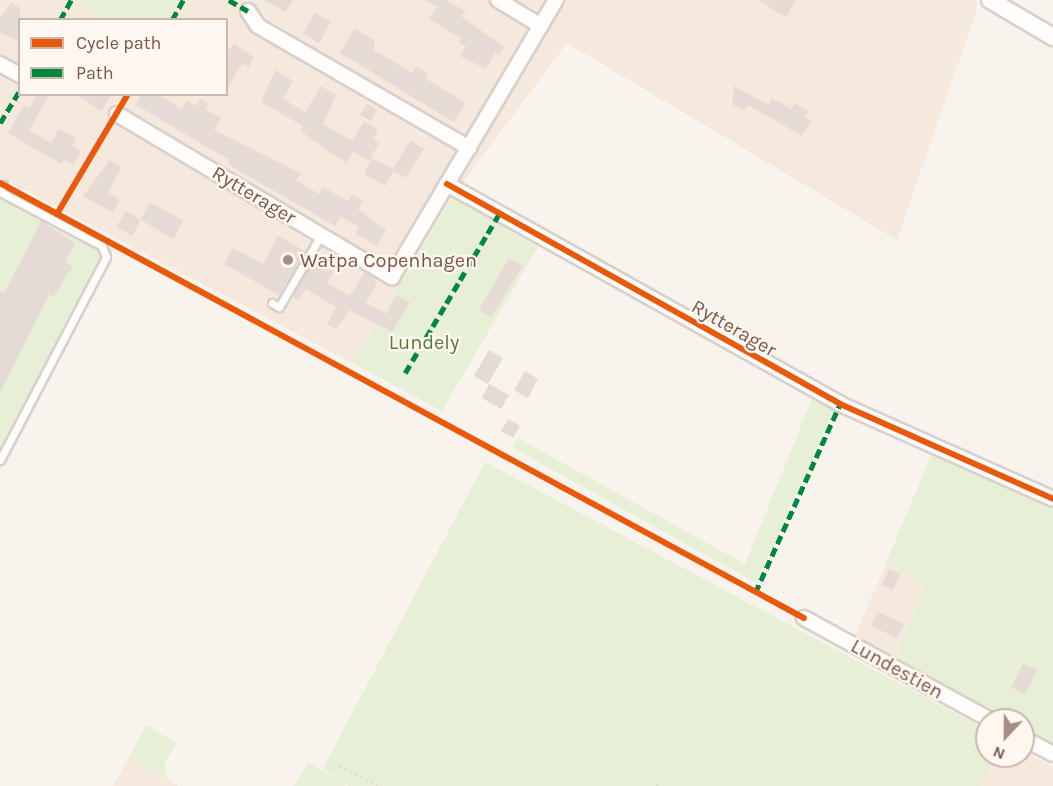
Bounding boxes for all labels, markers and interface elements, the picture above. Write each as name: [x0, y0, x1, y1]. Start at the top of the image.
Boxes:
legend: [18, 18, 228, 96]
text: Cycle path: [76, 32, 161, 54]
text: Path: [76, 62, 114, 84]
street label: Rytterager: [208, 161, 300, 229]
place label: Watpa Copenhagen: [300, 248, 477, 272]
marker: Watpa Copenhagen: [281, 253, 295, 267]
street label: Rytterager: [687, 294, 781, 362]
park label: Lundely: [389, 330, 459, 354]
street label: Lundestien: [847, 634, 947, 704]
north arrow: [975, 708, 1035, 768]
text: N: [990, 742, 1008, 764]

